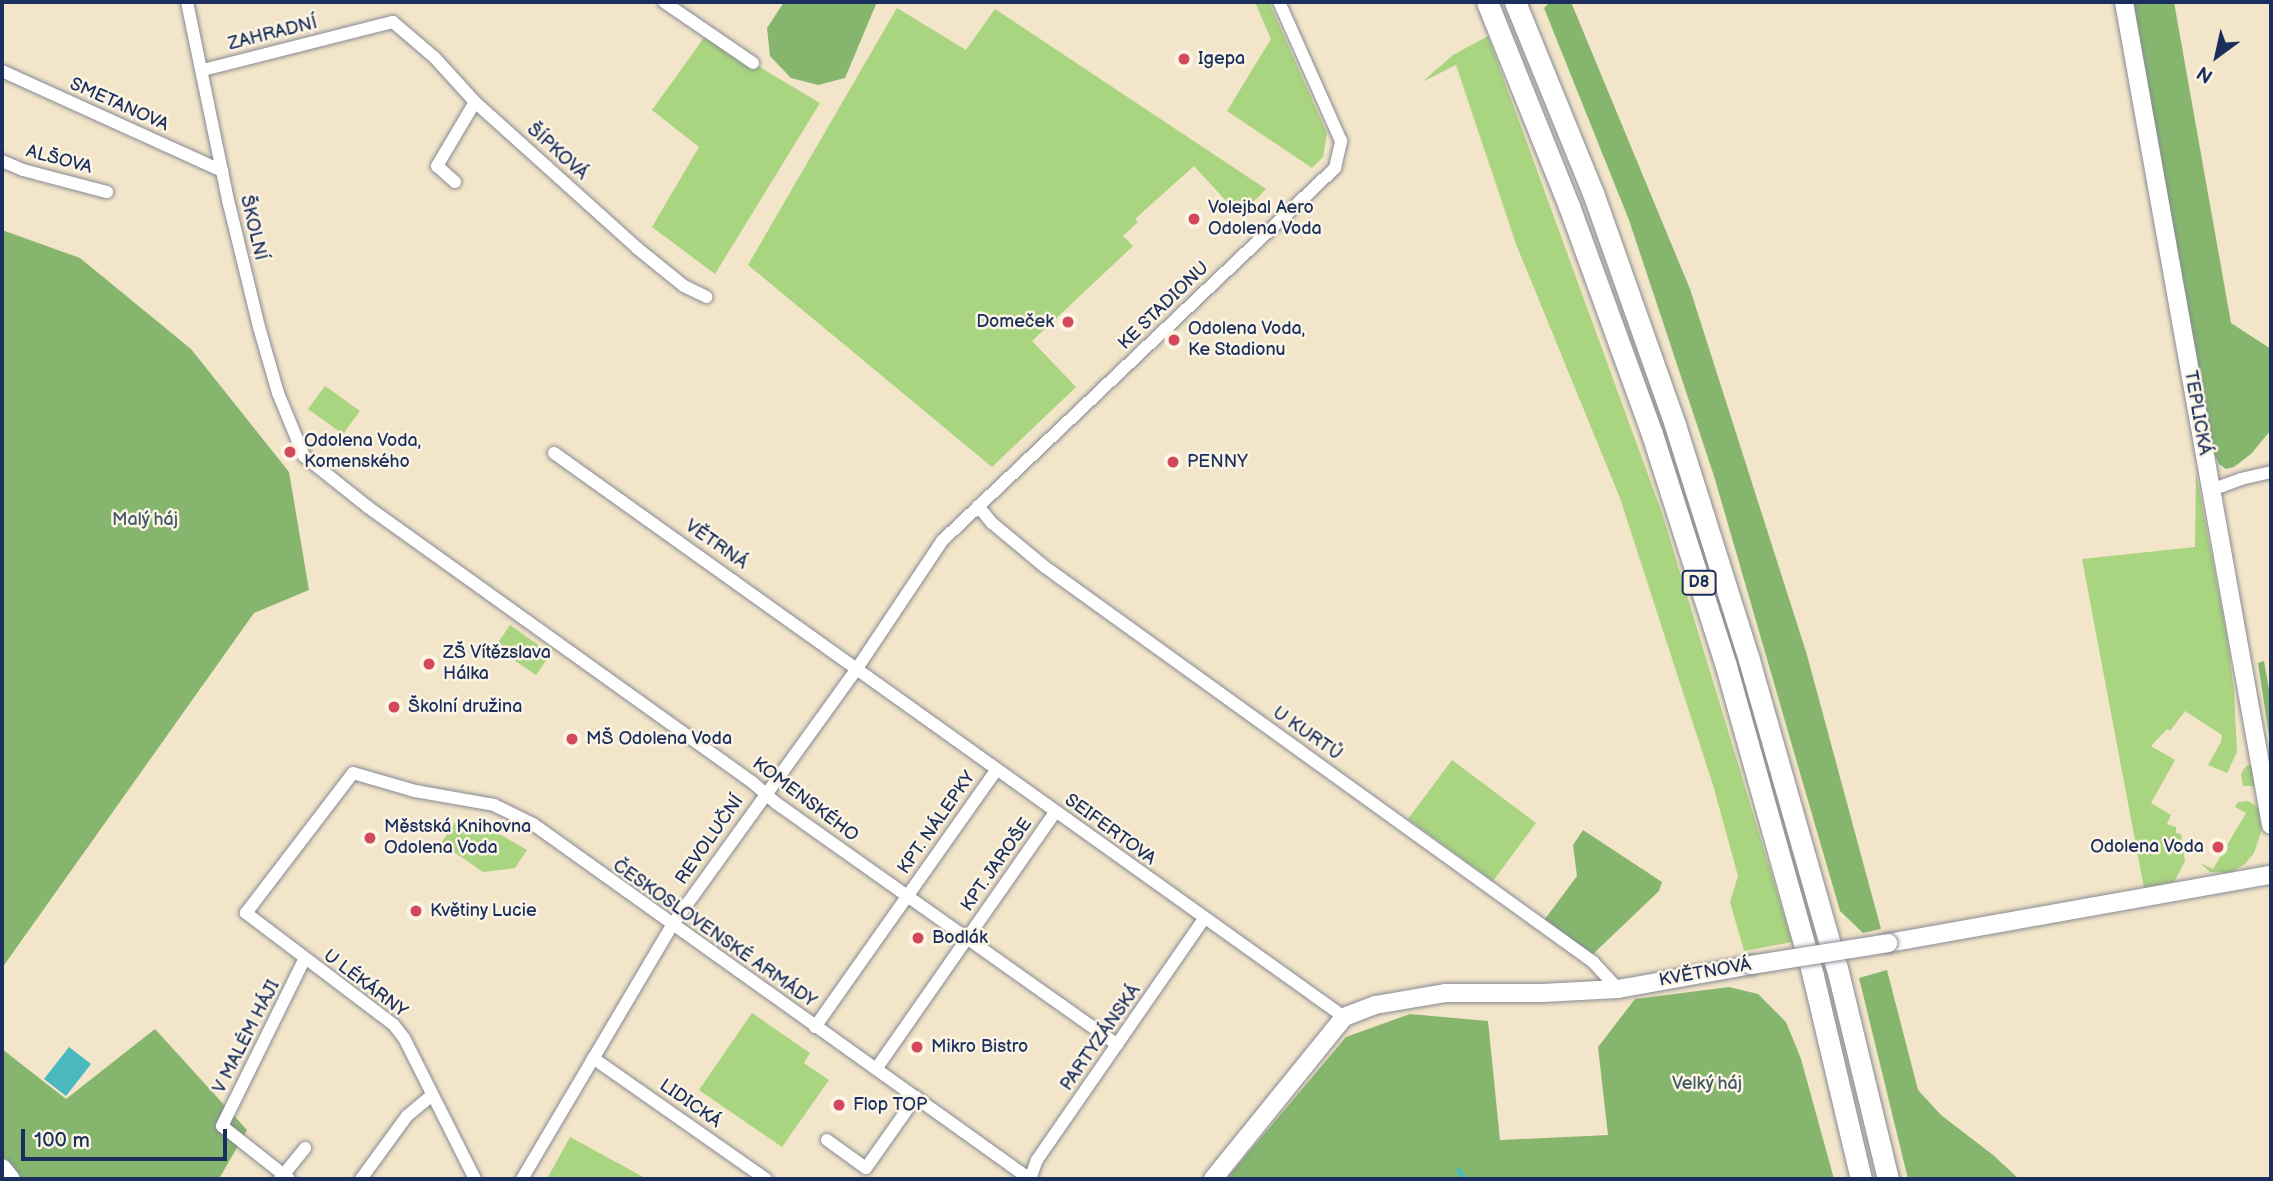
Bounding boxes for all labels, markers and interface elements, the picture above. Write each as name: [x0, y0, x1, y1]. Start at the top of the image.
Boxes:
street label: ZAHRADNÍ: [226, 12, 320, 56]
north arrow: [2182, 21, 2252, 91]
place label: Igepa: [1198, 48, 1245, 70]
marker: Igepa: [1176, 51, 1192, 67]
text: N: [2193, 60, 2218, 88]
street label: SMETANOVA: [66, 74, 172, 136]
street label: ŠÍPKOVÁ: [522, 119, 592, 185]
street label: ALŠOVA: [24, 141, 94, 179]
street label: ŠKOLNÍ: [235, 193, 271, 263]
place label: Volejbal Aero Odolena Voda: [1208, 198, 1322, 241]
marker: Volejbal Aero Odolena Voda: [1186, 211, 1202, 227]
street label: KE STADIONU: [1114, 257, 1214, 355]
place label: Domeček: [976, 311, 1054, 333]
marker: Domeček: [1060, 314, 1076, 330]
place label: Odolena Voda, Ke Stadionu: [1188, 319, 1305, 362]
marker: Odolena Voda, Ke Stadionu: [1166, 332, 1182, 348]
street label: TEPLICKÁ: [2179, 369, 2215, 457]
place label: Odolena Voda, Komenského: [304, 431, 421, 474]
marker: Odolena Voda, Komenského: [282, 444, 298, 460]
place label: PENNY: [1187, 451, 1248, 473]
marker: PENNY: [1165, 454, 1181, 470]
park label: Malý háj: [111, 509, 179, 531]
street label: VĚTRNÁ: [681, 516, 751, 574]
road number: D8: [1682, 570, 1716, 596]
place label: ZŠ Vítězslava Hálka: [443, 643, 551, 686]
marker: ZŠ Vítězslava Hálka: [421, 656, 437, 672]
place label: Školní družina: [408, 696, 522, 718]
marker: Školní družina: [386, 699, 402, 715]
street label: U KURTŮ: [1268, 702, 1346, 766]
place label: MŠ Odolena Voda: [586, 728, 733, 750]
marker: MŠ Odolena Voda: [564, 731, 580, 747]
street label: KOMENSKÉHO: [748, 753, 862, 847]
street label: KPT. NÁLEPKY: [894, 767, 980, 879]
street label: SEIFERTOVA: [1060, 790, 1160, 870]
street label: REVOLUČNÍ: [671, 791, 749, 889]
street label: KPT. JAROŠE: [957, 814, 1037, 916]
place label: Městská Knihovna Odolena Voda: [384, 817, 531, 860]
marker: Městská Knihovna Odolena Voda: [362, 830, 378, 846]
place label: Odolena Voda: [2090, 836, 2204, 858]
marker: Odolena Voda: [2210, 839, 2226, 855]
street label: ČESKOSLOVENSKÉ ARMÁDY: [608, 855, 820, 1013]
place label: Květiny Lucie: [430, 900, 538, 922]
marker: Květiny Lucie: [408, 903, 424, 919]
place label: Bodlák: [932, 927, 988, 949]
marker: Bodlák: [910, 930, 926, 946]
street label: U LÉKÁRNY: [319, 945, 411, 1023]
street label: KVĚTNOVÁ: [1657, 954, 1753, 992]
street label: V MALÉM HÁJI: [209, 977, 285, 1097]
street label: PARTYZÁNSKÁ: [1056, 981, 1146, 1095]
place label: Mikro Bistro: [931, 1036, 1028, 1058]
marker: Mikro Bistro: [909, 1039, 925, 1055]
park label: Velký háj: [1671, 1073, 1743, 1095]
street label: LIDICKÁ: [655, 1075, 725, 1133]
place label: Flop TOP: [853, 1094, 928, 1116]
marker: Flop TOP: [831, 1097, 847, 1113]
scale bar: [24, 1114, 231, 1158]
text: 100 m: [34, 1128, 90, 1153]

